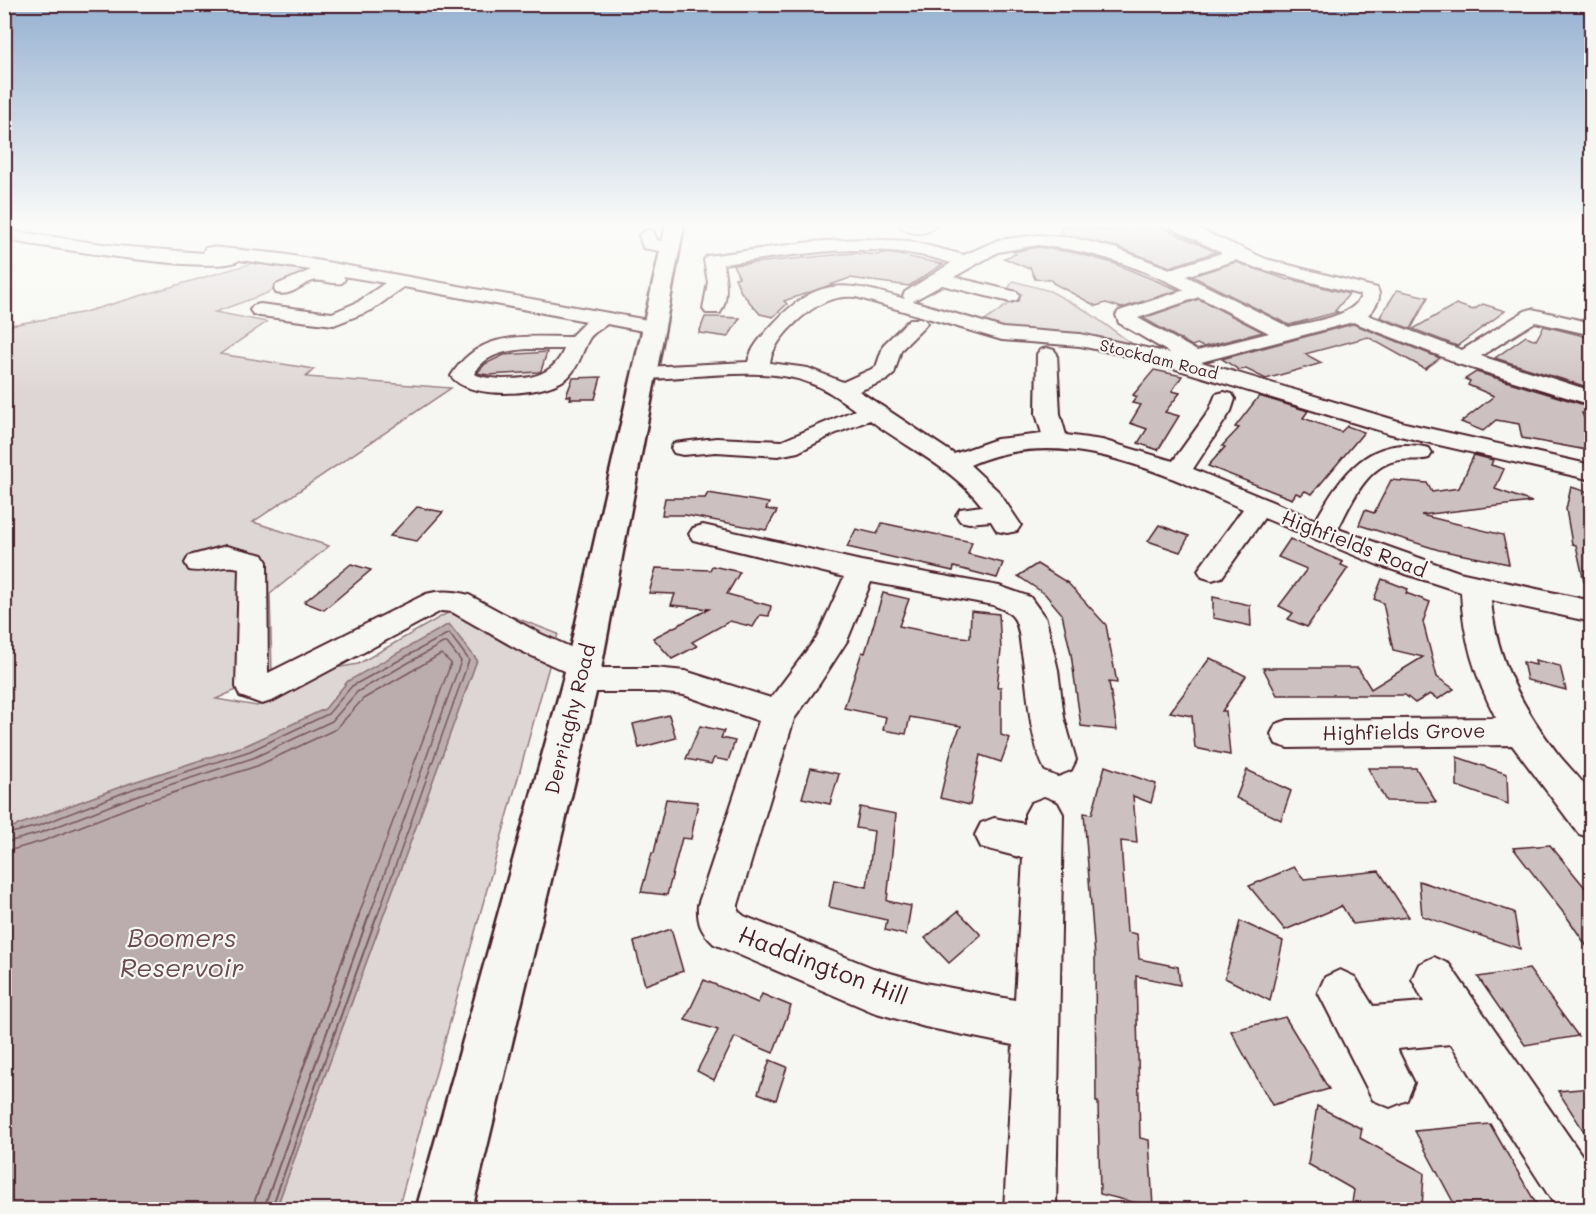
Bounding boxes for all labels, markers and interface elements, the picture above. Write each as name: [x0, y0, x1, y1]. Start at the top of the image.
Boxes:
street label: Stockdam Road: [1098, 334, 1221, 383]
street label: Highfields Road: [1278, 503, 1431, 583]
street label: Derriaghy Road: [538, 641, 600, 797]
street label: Highfields Grove: [1322, 717, 1486, 745]
street label: Haddington Hill: [734, 918, 913, 1011]
water label: Boomers Reservoir: [120, 920, 244, 984]

